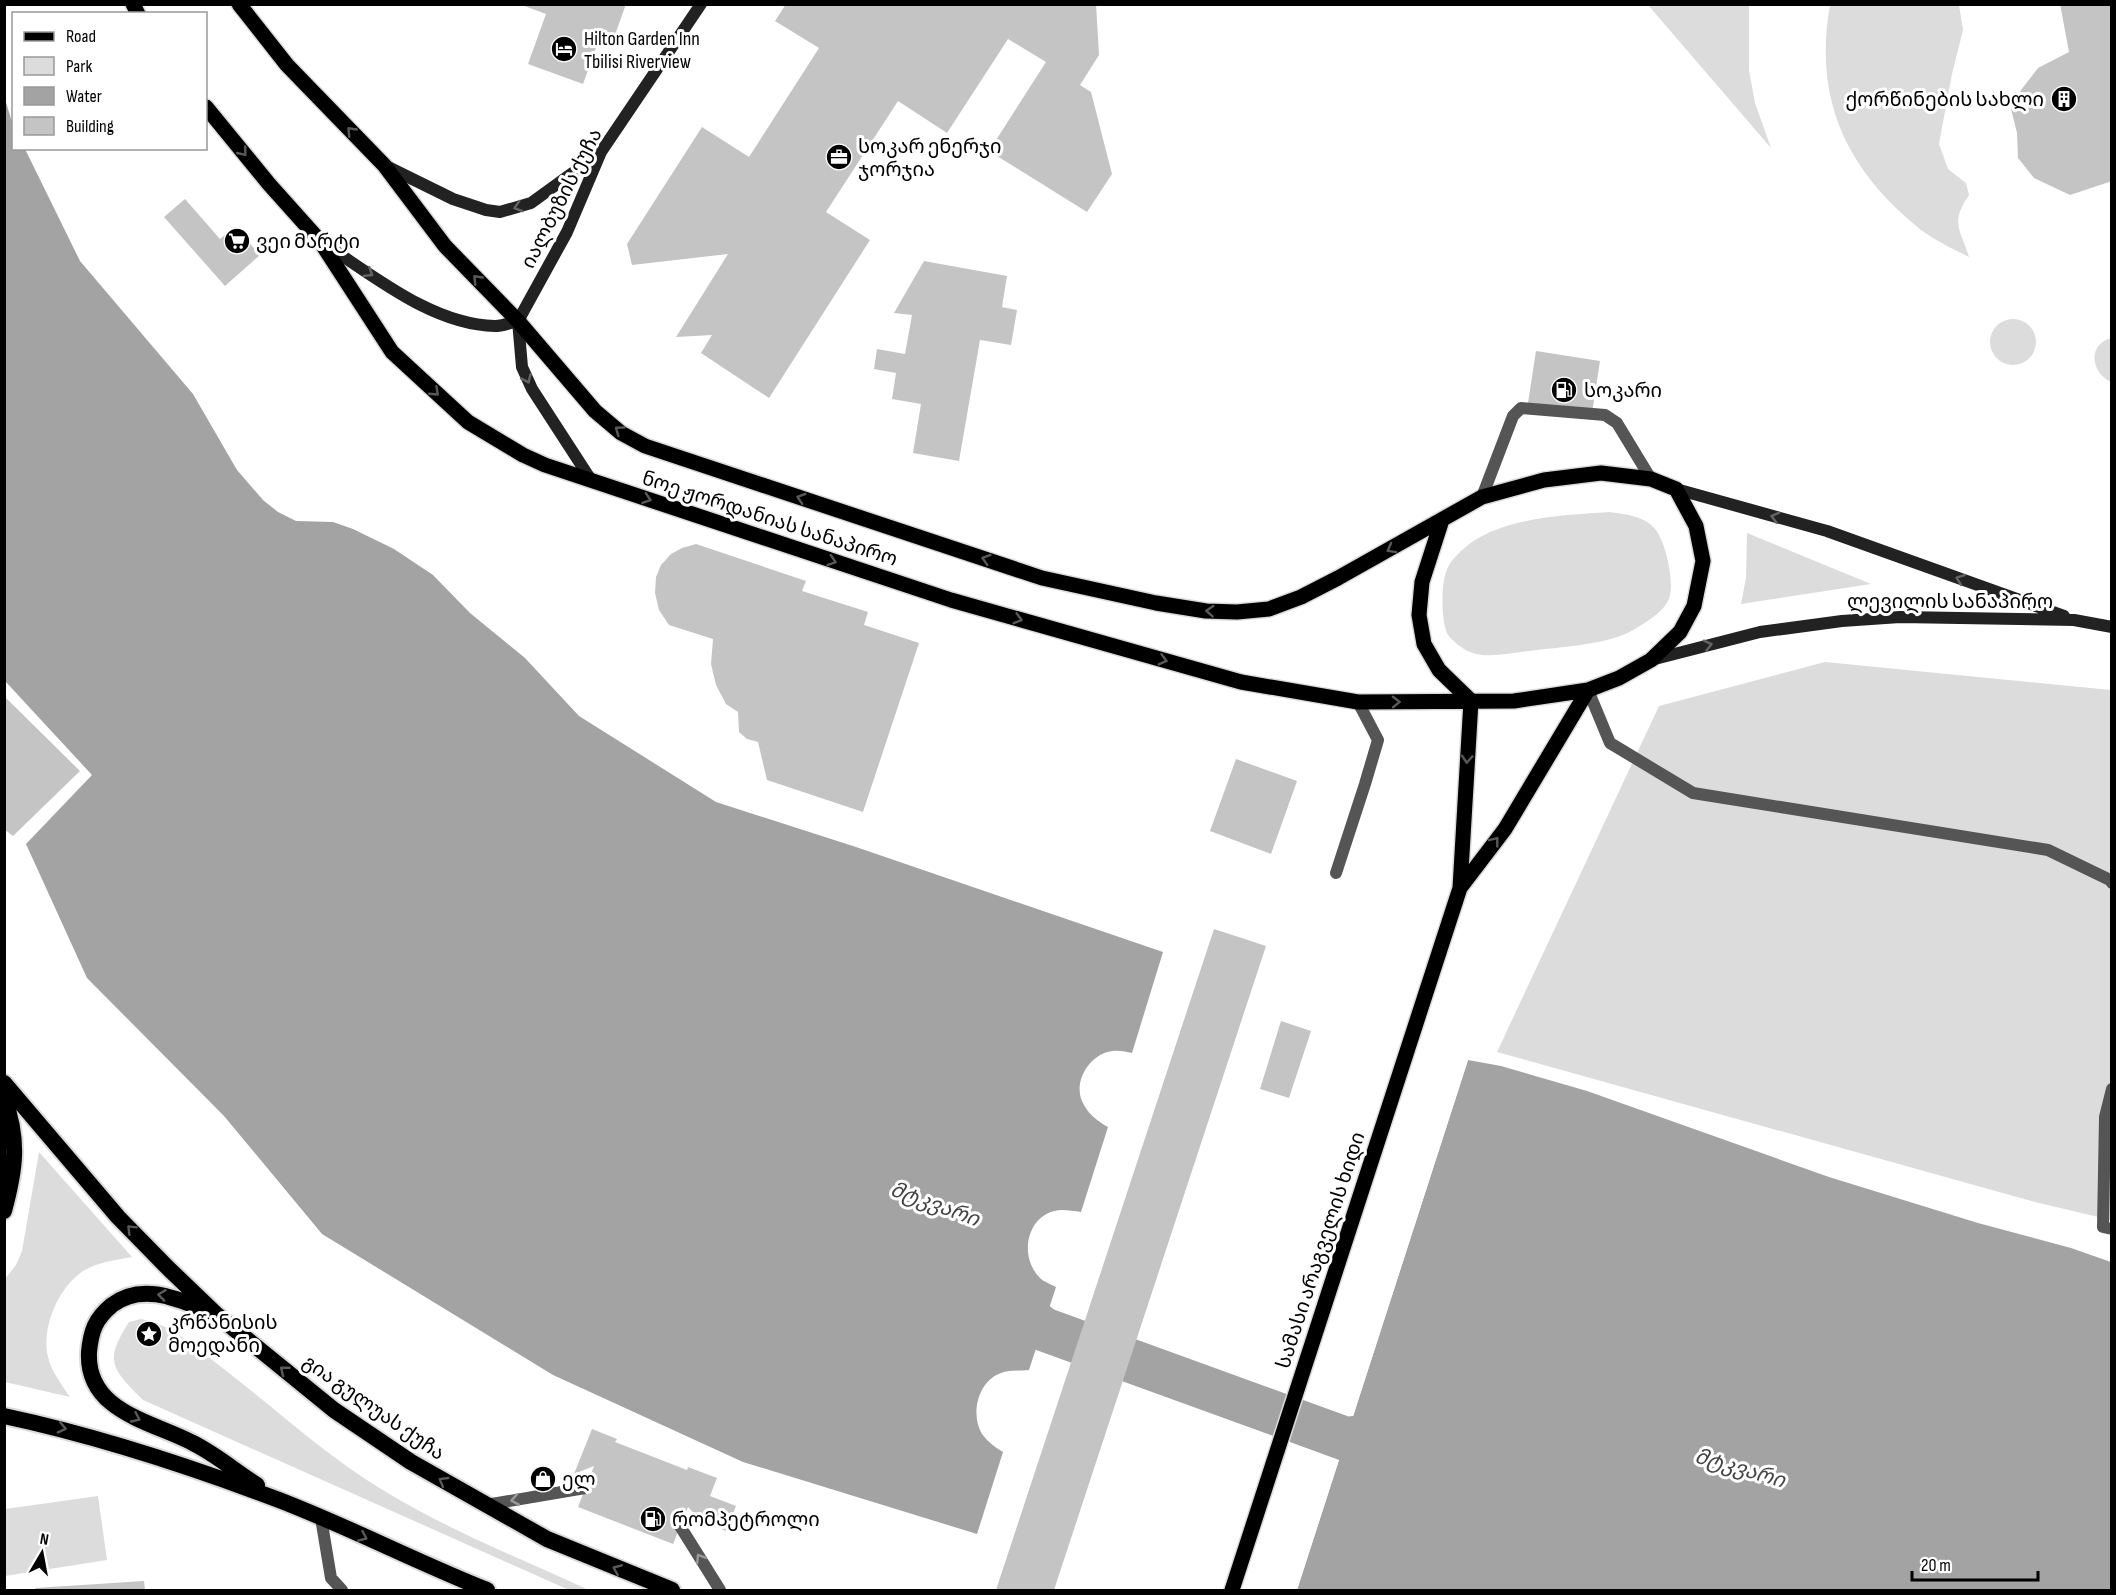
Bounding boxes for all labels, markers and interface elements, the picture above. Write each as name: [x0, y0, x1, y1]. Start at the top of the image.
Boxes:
legend: [12, 12, 207, 150]
text: Road: [66, 26, 96, 47]
place label: Hilton Garden Inn Tbilisi Riverview: [584, 27, 700, 74]
hotel icon: Hilton Garden Inn Tbilisi Riverview: [549, 34, 579, 64]
text: Park: [66, 56, 92, 77]
building icon: ქორწინების სახლი: [2049, 84, 2079, 114]
text: Water: [66, 86, 102, 107]
place label: ქორწინების სახლი: [1846, 88, 2044, 112]
text: Building: [66, 116, 114, 137]
street label: იალბუზის ქუჩა: [516, 124, 608, 272]
one-way arrow: [347, 127, 358, 137]
place label: სოკარ ენერჯი ჯორჯია: [858, 135, 1002, 182]
office icon: სოკარ ენერჯი ჯორჯია: [824, 142, 854, 172]
one-way arrow: [235, 145, 246, 156]
one-way arrow: [513, 200, 524, 212]
supermarket icon: ვეი მარტი: [222, 226, 252, 256]
place label: ვეი მარტი: [256, 230, 360, 254]
one-way arrow: [363, 265, 373, 277]
one-way arrow: [473, 276, 484, 286]
one-way arrow: [520, 372, 532, 383]
fuel station icon: სოკარი: [1549, 375, 1579, 405]
place label: სოკარი: [1584, 379, 1662, 403]
one-way arrow: [428, 385, 439, 396]
one-way arrow: [615, 426, 626, 437]
street label: ნოე ჟორდანიას სანაპირო: [639, 466, 900, 572]
one-way arrow: [641, 492, 652, 504]
one-way arrow: [796, 492, 807, 505]
one-way arrow: [1770, 512, 1781, 524]
one-way arrow: [1386, 542, 1397, 553]
one-way arrow: [826, 554, 837, 566]
one-way arrow: [981, 554, 992, 567]
one-way arrow: [1955, 573, 1966, 586]
street label: ლევილის სანაპირო: [1847, 590, 2053, 614]
one-way arrow: [1205, 605, 1215, 618]
one-way arrow: [1012, 612, 1023, 624]
one-way arrow: [1703, 640, 1713, 653]
one-way arrow: [1157, 653, 1168, 665]
one-way arrow: [1391, 696, 1400, 708]
one-way arrow: [1460, 755, 1473, 764]
one-way arrow: [1488, 837, 1499, 848]
street label: სამასი არაგველის ხიდი: [1271, 1129, 1371, 1372]
water label: მტკვარი: [887, 1177, 984, 1232]
one-way arrow: [127, 1226, 138, 1237]
one-way arrow: [157, 1290, 167, 1302]
place label: კრწანისის მოედანი: [168, 1311, 278, 1358]
place icon: კრწანისის მოედანი: [134, 1319, 164, 1349]
street label: გია გულუას ქუჩა: [298, 1350, 449, 1466]
one-way arrow: [280, 1366, 291, 1377]
one-way arrow: [130, 1410, 141, 1422]
one-way arrow: [56, 1421, 66, 1434]
water label: მტკვარი: [1692, 1444, 1789, 1494]
shop icon: ელ: [528, 1464, 558, 1494]
place label: ელ: [562, 1468, 596, 1492]
one-way arrow: [439, 1477, 450, 1488]
one-way arrow: [510, 1494, 520, 1506]
fuel station icon: რომპეტროლი: [638, 1504, 668, 1534]
place label: რომპეტროლი: [672, 1508, 820, 1532]
north arrow: [12, 1523, 72, 1583]
text: N: [38, 1530, 50, 1550]
one-way arrow: [357, 1530, 368, 1542]
scale bar: [1912, 1544, 2038, 1582]
one-way arrow: [697, 1554, 708, 1565]
text: 20 m: [1921, 1555, 1951, 1576]
one-way arrow: [612, 1564, 623, 1576]

